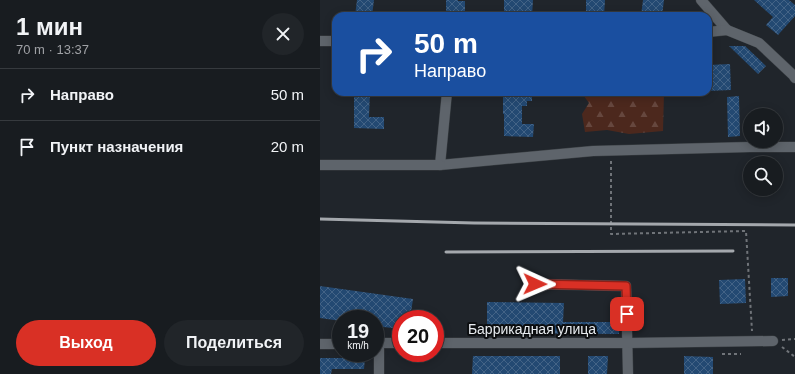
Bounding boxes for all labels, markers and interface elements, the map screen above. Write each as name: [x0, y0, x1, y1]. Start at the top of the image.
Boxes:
text: 1 мин: [16, 13, 83, 40]
button: close: [262, 13, 304, 55]
icon: right: [348, 28, 400, 80]
text: 50 m: [414, 28, 478, 59]
text: 70 m · 13:37: [16, 42, 89, 57]
text: Направо: [414, 61, 486, 81]
icon: right: [16, 84, 38, 106]
text: Направо: [50, 86, 114, 103]
text: 50 m: [271, 86, 304, 103]
map controls: [743, 108, 783, 196]
button: sound: [743, 108, 783, 148]
icon: arrive: [16, 136, 38, 158]
text: Пункт назначения: [50, 138, 183, 155]
text: 20 m: [271, 138, 304, 155]
button: search: [743, 156, 783, 196]
position arrow: [514, 263, 556, 305]
pin: [610, 297, 644, 331]
icon: arrive: [616, 303, 638, 325]
speed limit sign: 20: [392, 310, 444, 362]
button: Выход: [16, 320, 156, 366]
button: Поделиться: [164, 320, 304, 366]
text: 19: [347, 320, 369, 342]
street label: Баррикадная улица: [468, 321, 596, 337]
text: km/h: [347, 340, 369, 351]

